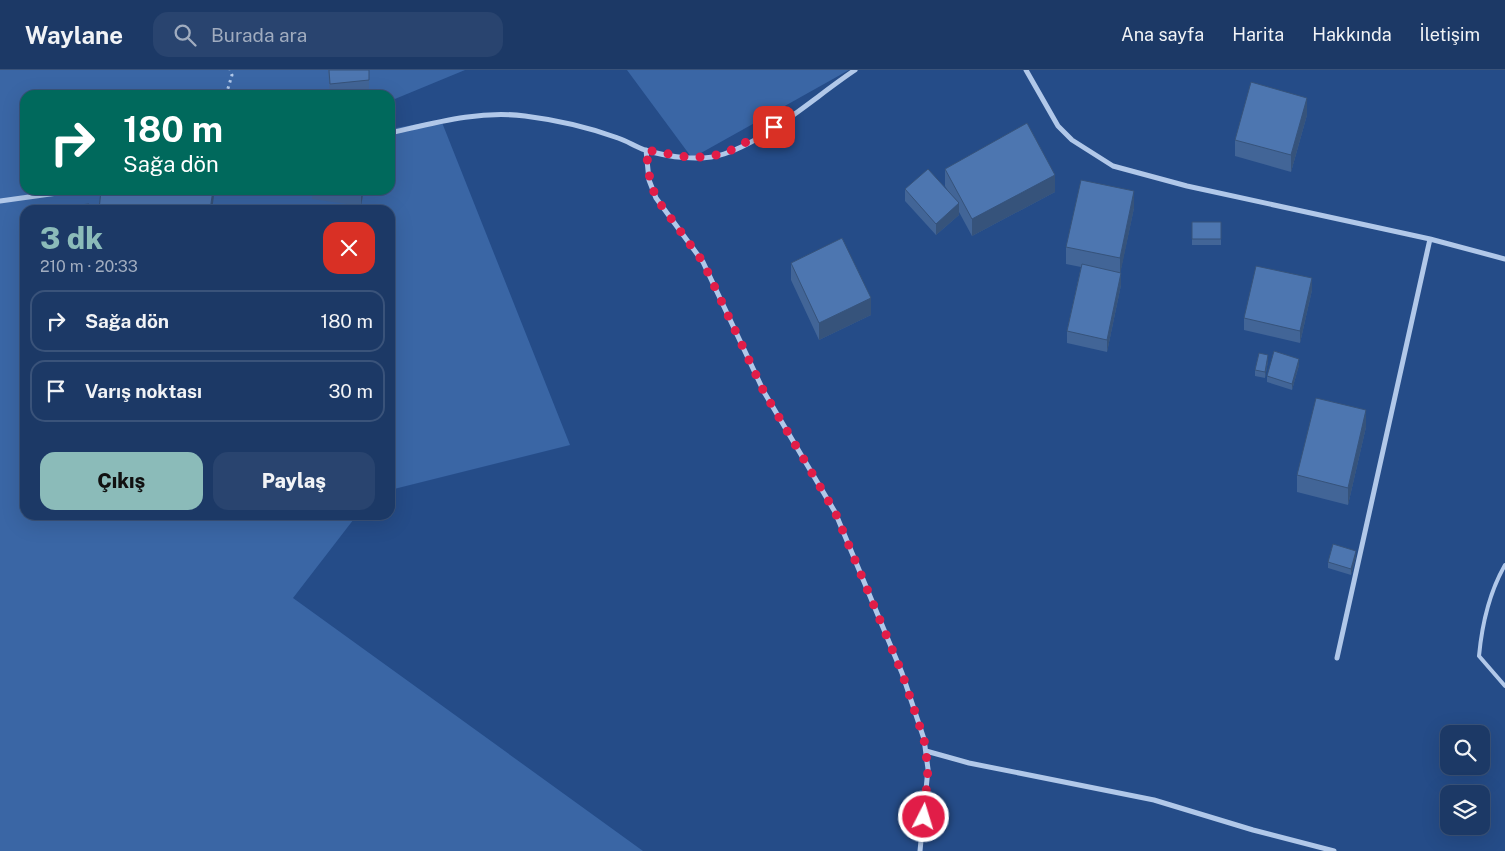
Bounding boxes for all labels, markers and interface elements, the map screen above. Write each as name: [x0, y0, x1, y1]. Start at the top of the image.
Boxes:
search box: [153, 12, 503, 57]
text: Waylane: [25, 21, 123, 49]
icon: search: [171, 21, 199, 49]
text: Burada ara: [211, 24, 307, 46]
text: Ana sayfa: [1121, 24, 1204, 45]
text: Harita: [1232, 24, 1284, 45]
text: Hakkında: [1312, 24, 1392, 45]
text: İletişim: [1420, 24, 1480, 45]
pin: [753, 106, 795, 148]
text: 180 m: [123, 109, 223, 150]
icon: right: [40, 110, 105, 175]
icon: arrive: [760, 113, 788, 141]
text: Sağa dön: [123, 151, 219, 177]
text: 3 dk: [40, 220, 103, 256]
button: close: [323, 222, 375, 274]
text: 210 m · 20:33: [40, 257, 138, 276]
icon: right: [42, 307, 70, 335]
text: Sağa dön: [85, 310, 169, 332]
text: 180 m: [320, 310, 373, 332]
icon: arrive: [42, 377, 70, 405]
text: Varış noktası: [85, 380, 202, 402]
text: 30 m: [328, 380, 373, 402]
button: Çıkış: [40, 452, 203, 510]
button: Paylaş: [213, 452, 375, 510]
map controls: [1440, 725, 1490, 835]
button: search: [1440, 725, 1490, 775]
button: layers: [1440, 785, 1490, 835]
position arrow: [897, 790, 949, 842]

